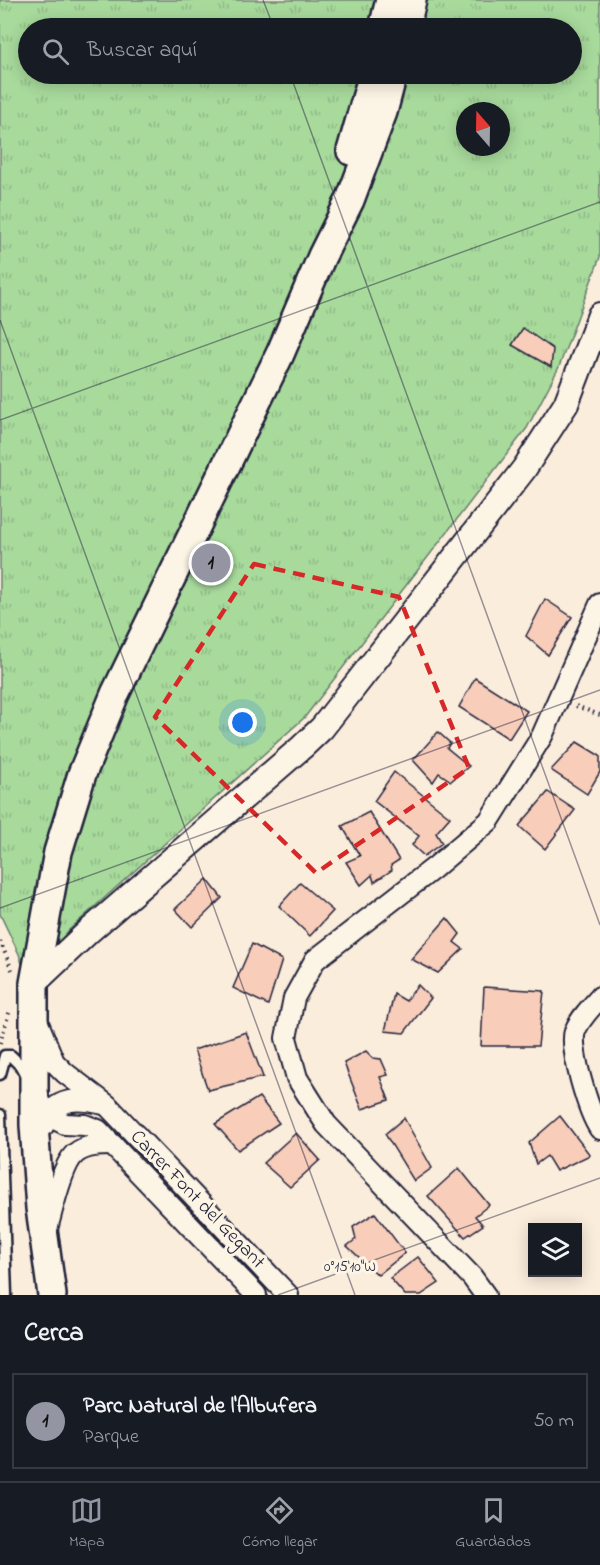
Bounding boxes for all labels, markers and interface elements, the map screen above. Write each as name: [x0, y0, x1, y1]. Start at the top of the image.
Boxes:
search box: [18, 18, 582, 84]
icon: search: [39, 35, 72, 68]
text: Buscar aquí: [87, 35, 197, 67]
north arrow: [456, 102, 510, 156]
pin: 1: [192, 540, 230, 586]
your location: [228, 708, 257, 737]
street label: Carrer Font del Gegant: [122, 1124, 272, 1277]
map controls: [528, 1223, 582, 1277]
button: layers: [528, 1223, 582, 1277]
text: 0°15'10"W: [324, 1256, 376, 1278]
text: Cerca: [24, 1315, 84, 1353]
text: Parc Natural de l'Albufera: [83, 1391, 317, 1423]
text: 1: [42, 1407, 49, 1436]
text: 50 m: [533, 1407, 574, 1436]
text: Parque: [83, 1423, 139, 1452]
tab: Mapa: [69, 1494, 105, 1554]
tab: Cómo llegar: [242, 1494, 318, 1554]
tab: Guardados: [455, 1494, 531, 1554]

